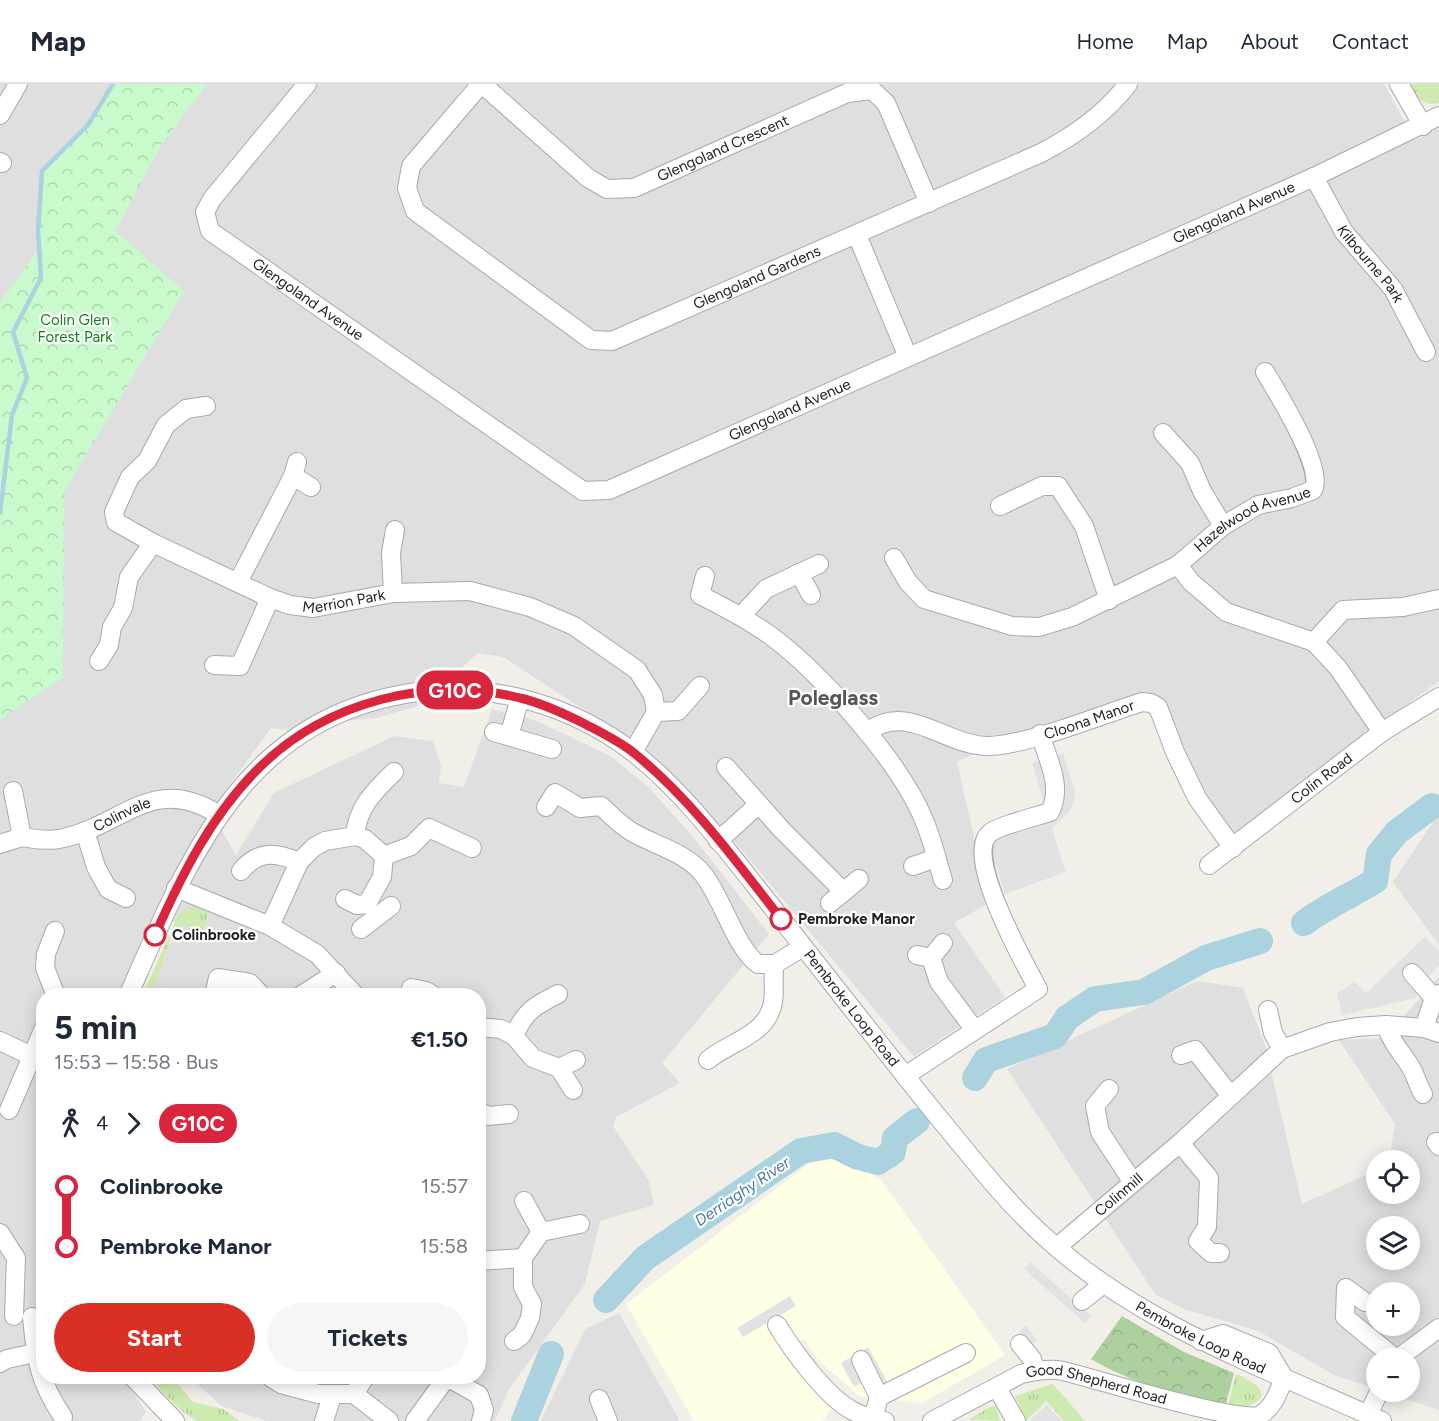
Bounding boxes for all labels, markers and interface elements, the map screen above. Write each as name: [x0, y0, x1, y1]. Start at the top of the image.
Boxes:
text: Map: [30, 24, 86, 58]
text: Home: [1077, 29, 1134, 54]
text: Map: [1167, 29, 1208, 54]
text: About: [1241, 29, 1299, 54]
text: Contact: [1332, 29, 1409, 54]
street label: Glengoland Crescent: [654, 111, 792, 186]
street label: Glengoland Avenue: [1170, 178, 1298, 247]
street label: Kilbourne Park: [1333, 222, 1408, 306]
street label: Glengoland Gardens: [690, 242, 823, 313]
street label: Glengoland Avenue: [249, 254, 367, 344]
park label: Colin Glen Forest Park: [38, 311, 113, 346]
street label: Glengoland Avenue: [726, 375, 853, 445]
street label: Hazelwood Avenue: [1190, 483, 1313, 556]
street label: Merrion Park: [301, 586, 387, 617]
line badge: G10C: [413, 670, 497, 710]
text: G10C: [428, 678, 482, 703]
district label: Poleglass: [788, 685, 878, 710]
street label: Cloona Manor: [1042, 696, 1137, 743]
street label: Colin Road: [1287, 749, 1356, 808]
street label: Colinvale: [90, 793, 153, 836]
marker: Pembroke Manor: [770, 908, 792, 930]
place label: Pembroke Manor: [798, 910, 915, 928]
marker: Colinbrooke: [144, 924, 166, 946]
place label: Colinbrooke: [172, 926, 256, 944]
street label: Pembroke Loop Road: [800, 946, 903, 1070]
text: 5 min: [54, 1008, 137, 1047]
text: €1.50: [411, 1026, 468, 1053]
text: 15:53 – 15:58 · Bus: [54, 1050, 218, 1074]
icon: walk: [54, 1107, 87, 1140]
icon: forward: [117, 1107, 150, 1140]
text: 4: [96, 1111, 108, 1135]
text: G10C: [171, 1111, 225, 1136]
map controls: [1366, 1150, 1420, 1402]
button: locate: [1366, 1150, 1420, 1204]
water label: Derriaghy River: [691, 1152, 794, 1230]
street label: Colinmill: [1091, 1169, 1147, 1220]
text: Colinbrooke: [100, 1173, 223, 1200]
text: 15:57: [421, 1174, 468, 1198]
button: layers: [1366, 1216, 1420, 1270]
text: Pembroke Manor: [100, 1233, 272, 1260]
text: 15:58: [419, 1234, 468, 1258]
button: +: [1366, 1282, 1420, 1336]
street label: Pembroke Loop Road: [1132, 1297, 1268, 1378]
button: Start: [54, 1303, 255, 1372]
button: Tickets: [267, 1303, 468, 1372]
button: −: [1366, 1348, 1420, 1402]
street label: Good Shepherd Road: [1024, 1361, 1169, 1408]

